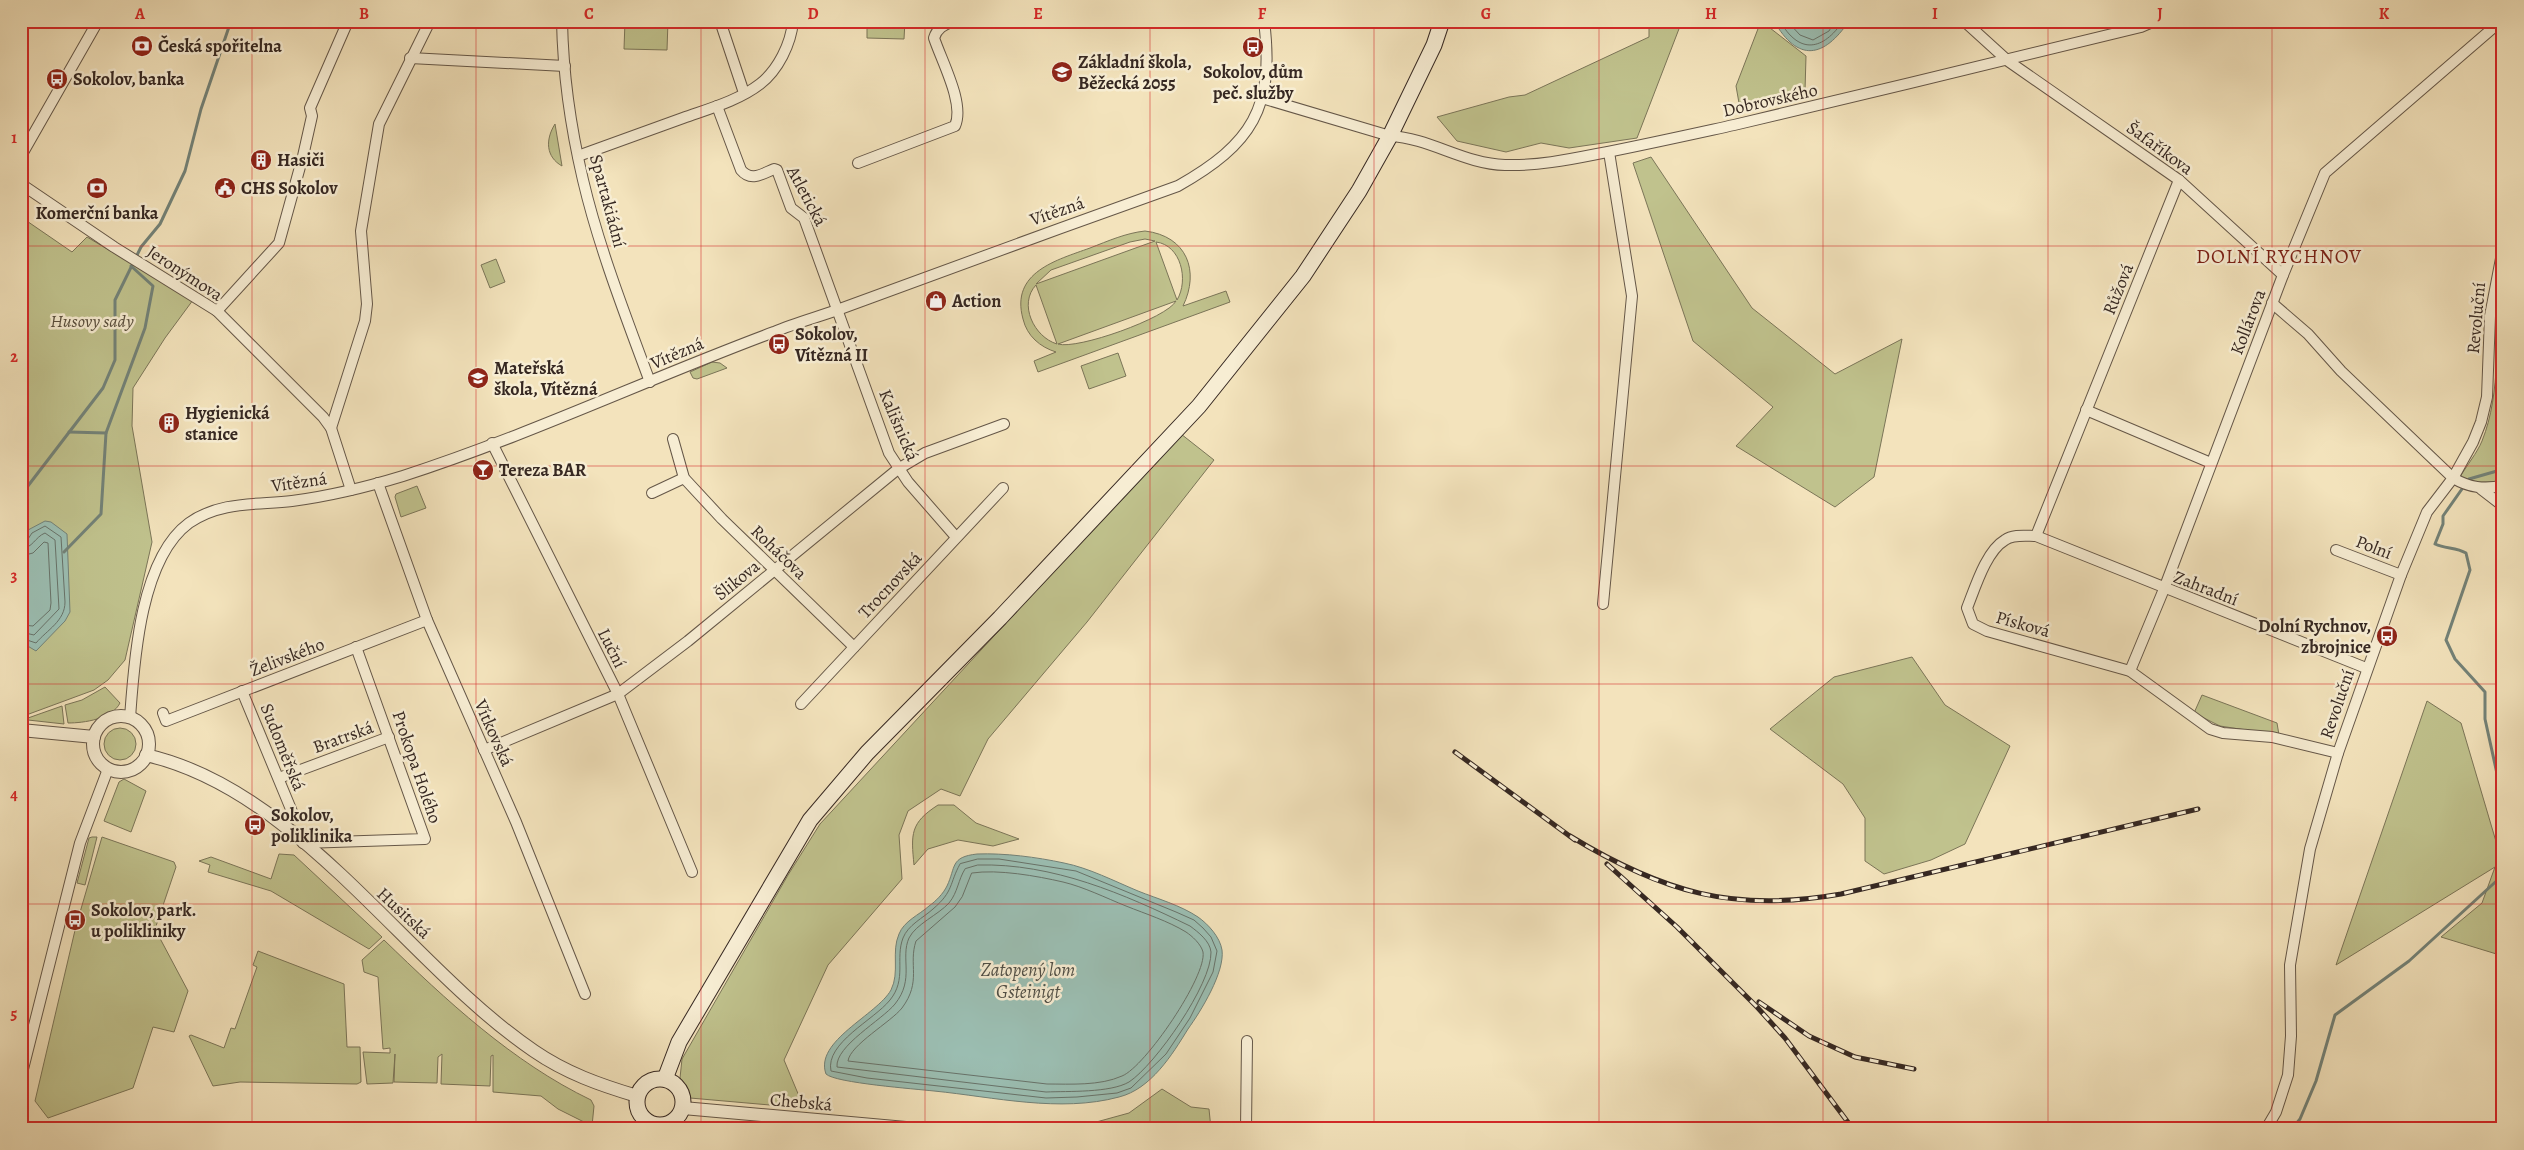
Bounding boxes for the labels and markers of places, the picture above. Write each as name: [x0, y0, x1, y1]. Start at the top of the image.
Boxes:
bank icon: Česká spořitelna: [130, 34, 154, 58]
place label: Česká spořitelna: [158, 34, 282, 58]
bus stop icon: Sokolov, dům peč. služby: [1241, 35, 1265, 59]
place label: Základní škola, Běžecká 2055: [1078, 50, 1192, 95]
school or university icon: Základní škola, Běžecká 2055: [1050, 60, 1074, 84]
place label: Sokolov, dům peč. služby: [1203, 60, 1303, 105]
bus stop icon: Sokolov, banka: [45, 67, 69, 91]
place label: Sokolov, banka: [73, 67, 185, 91]
building icon: Hasiči: [249, 148, 273, 172]
place label: Hasiči: [277, 148, 324, 172]
bank icon: Komerční banka: [85, 176, 109, 200]
public building icon: CHS Sokolov: [213, 176, 237, 200]
place label: CHS Sokolov: [241, 176, 338, 200]
place label: Komerční banka: [35, 201, 159, 225]
shop icon: Action: [924, 289, 948, 313]
place label: Action: [951, 289, 1001, 313]
place label: Sokolov, Vítězná II: [794, 322, 868, 367]
bus stop icon: Sokolov, Vítězná II: [767, 332, 791, 356]
place label: Mateřská škola, Vítězná: [494, 356, 598, 401]
school or university icon: Mateřská škola, Vítězná: [466, 366, 490, 390]
place label: Hygienická stanice: [185, 401, 270, 446]
building icon: Hygienická stanice: [157, 411, 181, 435]
bar icon: Tereza BAR: [471, 458, 495, 482]
place label: Tereza BAR: [499, 458, 587, 482]
place label: Dolní Rychnov, zbrojnice: [2258, 614, 2371, 659]
bus stop icon: Dolní Rychnov, zbrojnice: [2375, 624, 2399, 648]
place label: Sokolov, poliklinika: [271, 803, 353, 848]
bus stop icon: Sokolov, poliklinika: [243, 813, 267, 837]
place label: Sokolov, park. u polikliniky: [91, 898, 196, 943]
bus stop icon: Sokolov, park. u polikliniky: [63, 908, 87, 932]

